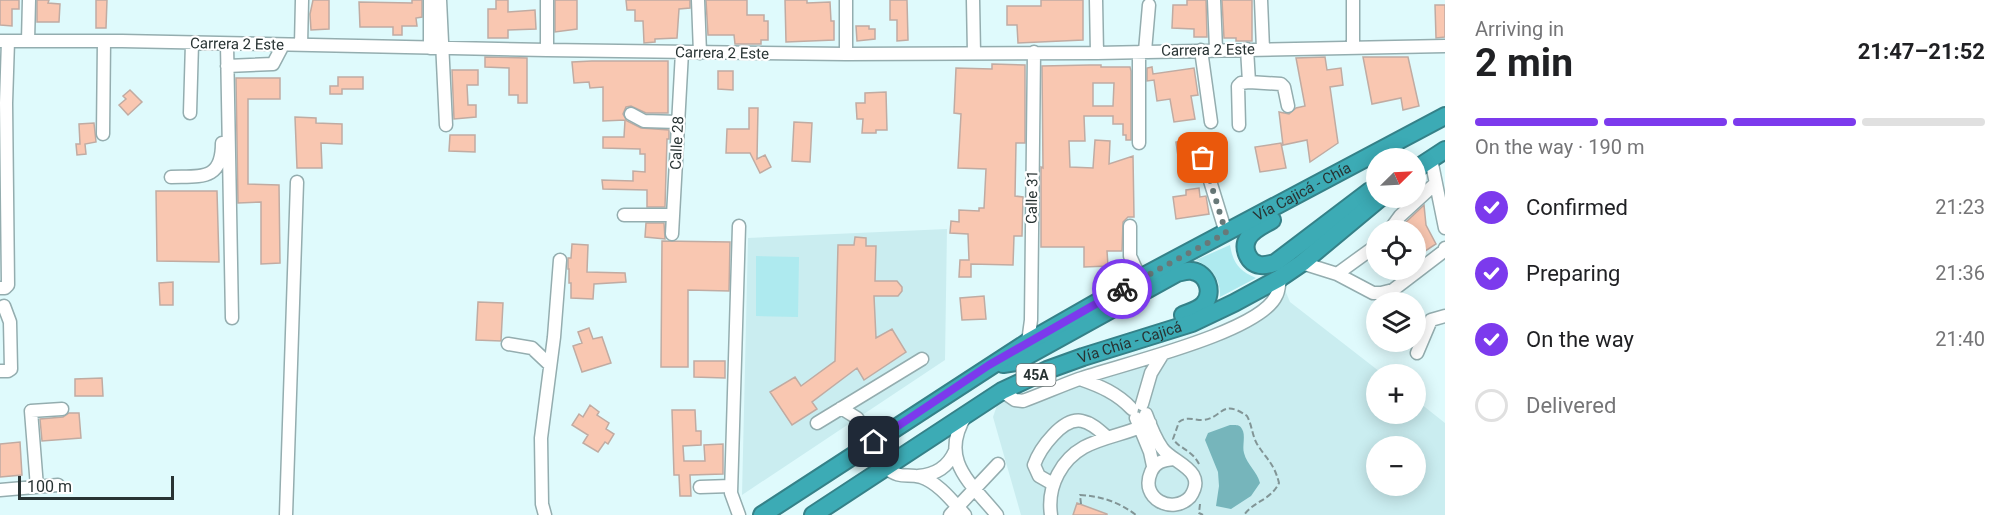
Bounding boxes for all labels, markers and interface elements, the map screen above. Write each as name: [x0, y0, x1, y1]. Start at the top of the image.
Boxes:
text: Arriving in: [1475, 17, 1564, 41]
street label: Carrera 2 Este: [190, 34, 284, 54]
text: 21:47–21:52: [1858, 39, 1985, 64]
street label: Carrera 2 Este: [1161, 40, 1255, 60]
text: 2 min: [1475, 40, 1573, 86]
street label: Carrera 2 Este: [675, 43, 769, 63]
street label: Calle 28: [667, 116, 687, 170]
pin: [1177, 132, 1228, 183]
text: On the way · 190 m: [1475, 135, 1644, 159]
icon: bag: [1186, 141, 1219, 174]
north arrow: [1366, 148, 1426, 208]
map controls: [1366, 148, 1426, 496]
street label: Vía Cajicá - Chía: [1250, 159, 1354, 225]
street label: Calle 31: [1023, 170, 1041, 224]
icon: check: [1475, 191, 1508, 224]
text: Confirmed: [1526, 195, 1628, 220]
text: 21:23: [1935, 195, 1985, 219]
button: locate: [1366, 220, 1426, 280]
icon: check: [1475, 257, 1508, 290]
courier: [1092, 259, 1152, 319]
text: Preparing: [1526, 261, 1620, 286]
text: 21:36: [1935, 261, 1985, 285]
icon: bike: [1106, 273, 1139, 306]
button: layers: [1366, 292, 1426, 352]
street label: Vía Chía - Cajicá: [1075, 318, 1184, 367]
icon: check: [1475, 323, 1508, 356]
text: On the way: [1526, 327, 1634, 352]
text: 21:40: [1935, 327, 1985, 351]
road number: 45A: [1016, 364, 1056, 386]
button: +: [1366, 364, 1426, 424]
text: Delivered: [1526, 393, 1616, 418]
pin: [848, 416, 899, 467]
icon: home: [857, 425, 890, 458]
button: −: [1366, 436, 1426, 496]
scale bar: [18, 473, 174, 500]
text: 100 m: [27, 477, 72, 496]

